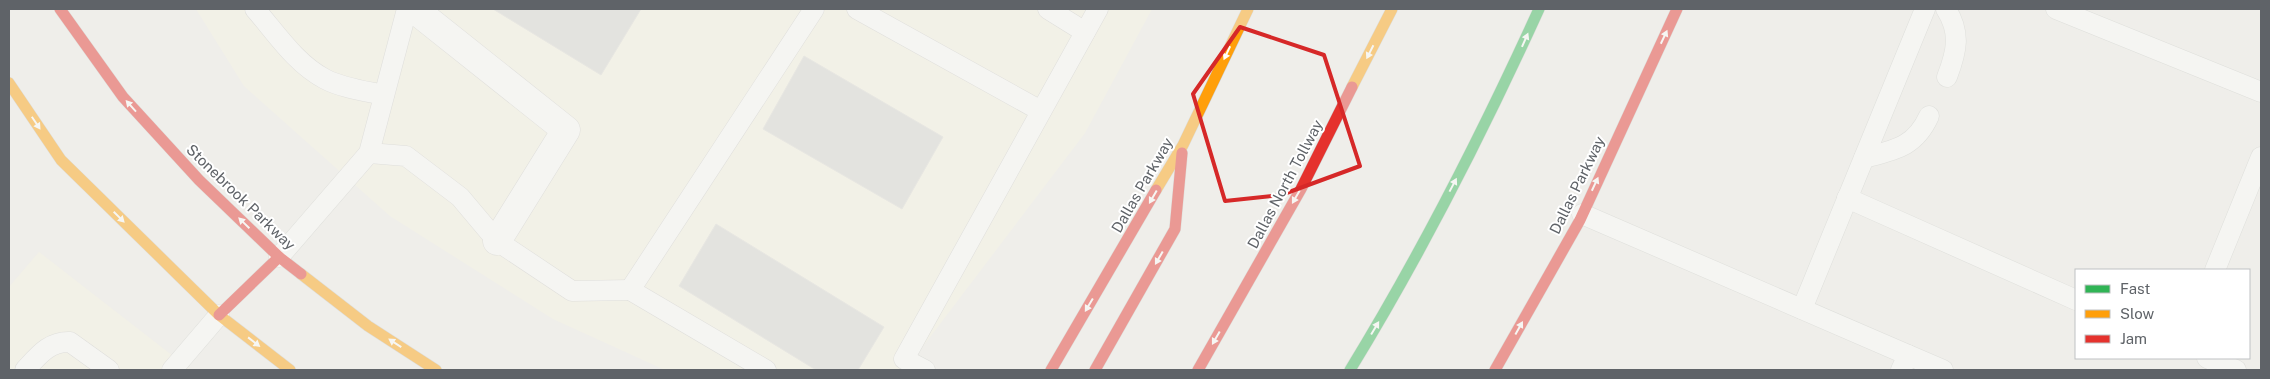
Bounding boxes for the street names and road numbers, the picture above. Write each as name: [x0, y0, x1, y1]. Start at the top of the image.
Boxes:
street label: Dallas North Tollway: [1244, 117, 1326, 251]
street label: Dallas Parkway: [1546, 133, 1608, 237]
street label: Dallas Parkway: [1108, 135, 1176, 235]
street label: Stonebrook Parkway: [183, 141, 299, 253]

